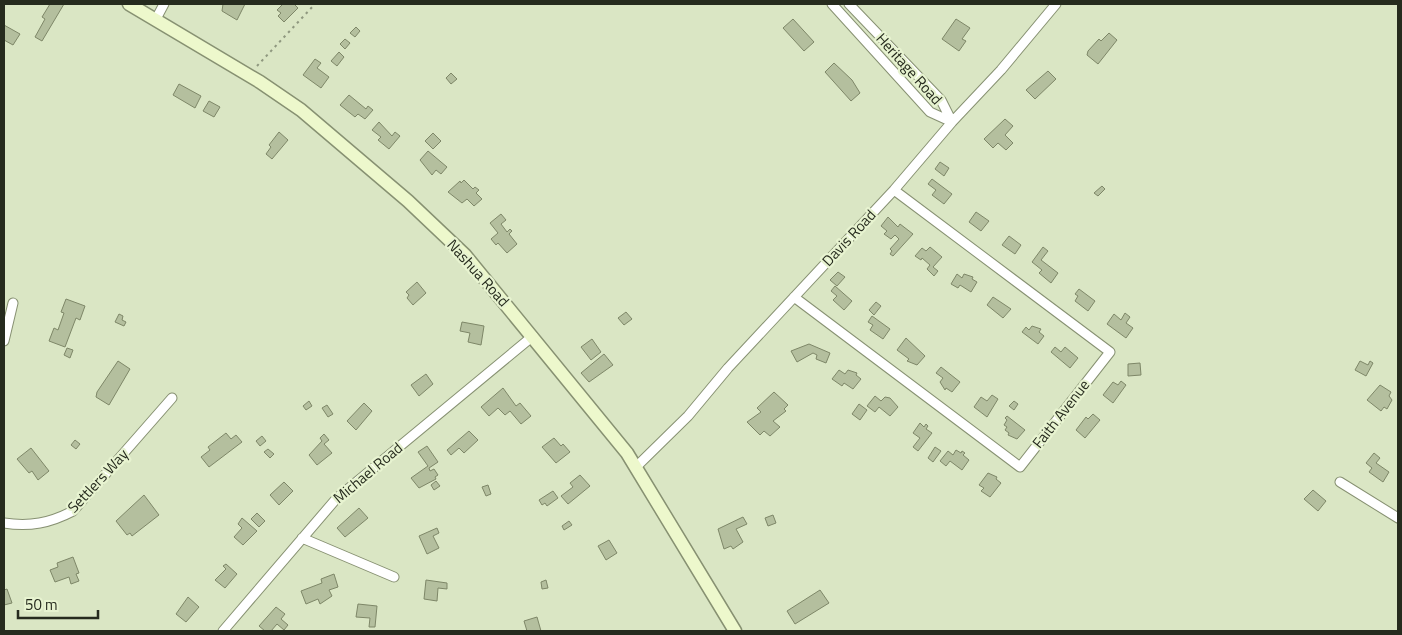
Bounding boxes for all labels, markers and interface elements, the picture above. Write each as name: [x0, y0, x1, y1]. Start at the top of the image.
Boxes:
street label: Heritage Road: [871, 28, 948, 110]
street label: Davis Road: [816, 204, 881, 271]
street label: Nashua Road: [442, 234, 515, 312]
street label: Faith Avenue: [1026, 374, 1095, 453]
street label: Michael Road: [328, 437, 408, 509]
street label: Settlers Way: [62, 443, 133, 518]
scale bar: [18, 588, 98, 620]
text: 50 m: [25, 593, 58, 616]

